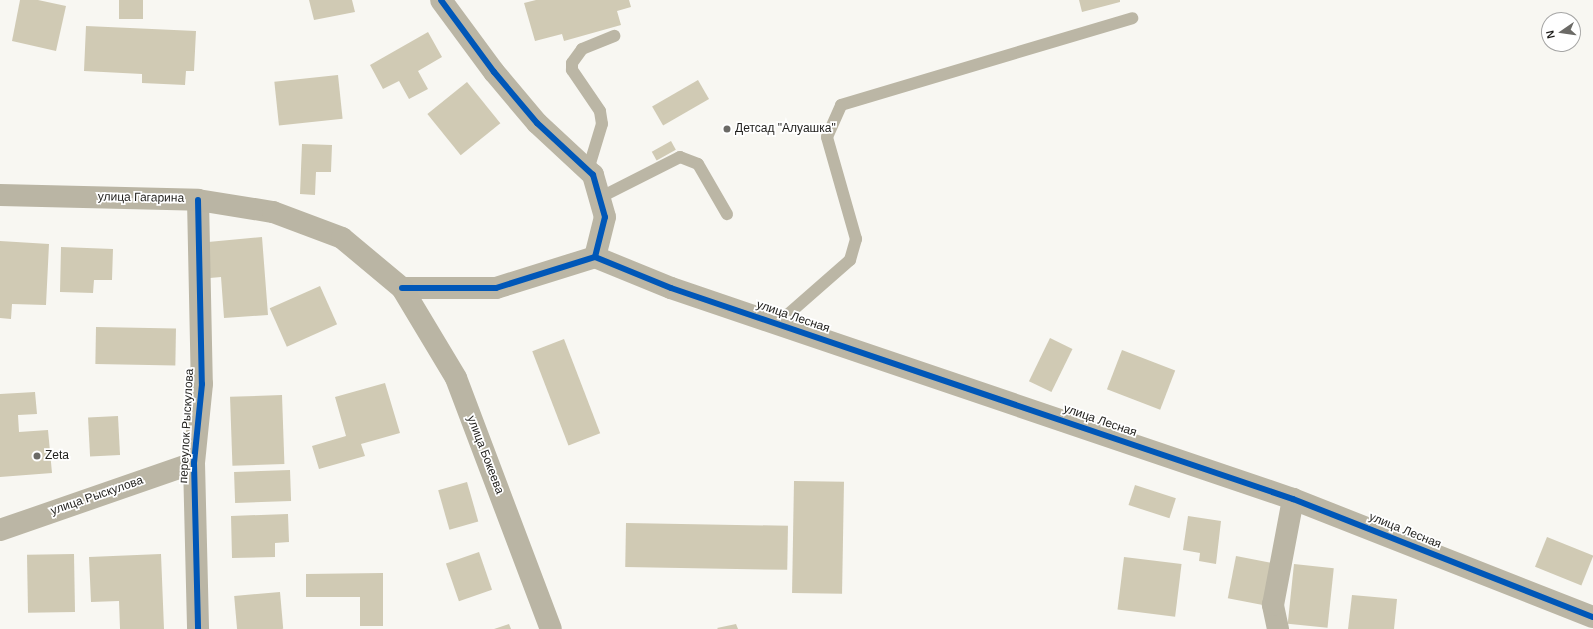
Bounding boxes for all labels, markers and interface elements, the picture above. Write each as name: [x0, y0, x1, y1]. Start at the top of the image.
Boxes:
north arrow: [1541, 12, 1581, 52]
text: N: [1544, 29, 1557, 40]
place label: Детсад "Алуашка": [735, 122, 836, 136]
marker: Детсад "Алуашка": [722, 124, 732, 134]
street label: улица Гагарина: [98, 190, 184, 206]
street label: улица Лесная: [754, 298, 832, 336]
street label: переулок Рыскулова: [177, 368, 197, 484]
street label: улица Лесная: [1061, 402, 1139, 440]
street label: улица Бокеева: [463, 414, 507, 496]
place label: Zeta: [45, 449, 69, 463]
marker: Zeta: [32, 451, 42, 461]
street label: улица Рыскулова: [49, 473, 145, 519]
street label: улица Лесная: [1367, 510, 1443, 552]

